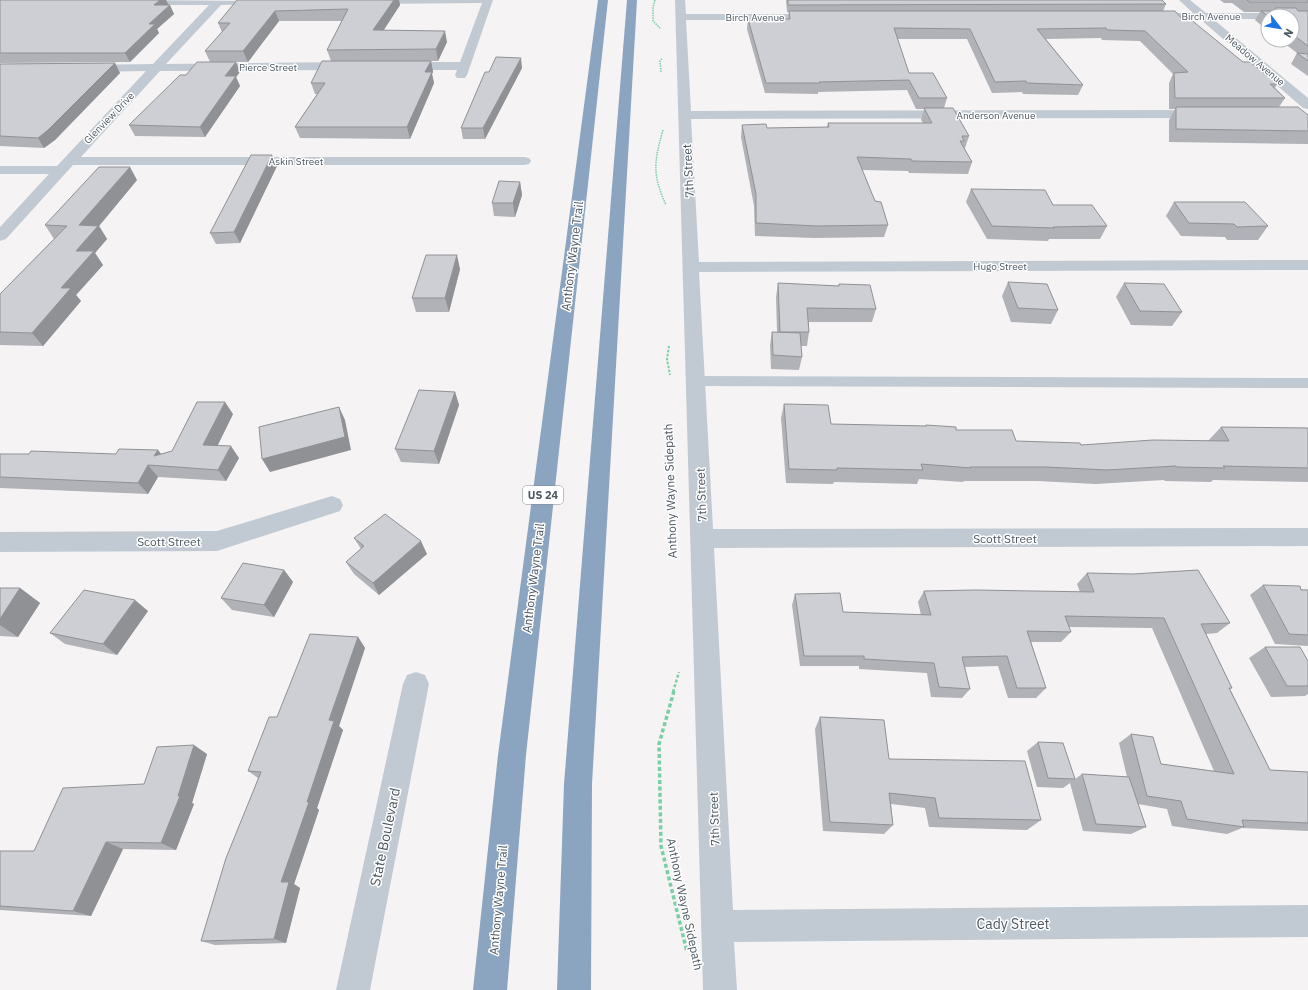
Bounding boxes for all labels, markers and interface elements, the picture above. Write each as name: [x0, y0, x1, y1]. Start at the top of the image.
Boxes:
north arrow: [1260, 8, 1300, 48]
street label: Birch Avenue: [1181, 10, 1241, 23]
street label: Birch Avenue: [725, 11, 785, 24]
text: N: [1281, 26, 1297, 40]
street label: Meadow Avenue: [1223, 31, 1288, 89]
street label: Pierce Street: [239, 61, 297, 74]
street label: Glenview Drive: [81, 89, 137, 147]
street label: Anderson Avenue: [957, 109, 1036, 122]
street label: 7th Street: [679, 144, 697, 198]
street label: Askin Street: [269, 155, 324, 168]
street label: Anthony Wayne Trail: [558, 200, 586, 312]
street label: Hugo Street: [973, 260, 1027, 273]
street label: Anthony Wayne Sidepath: [660, 423, 680, 559]
street label: 7th Street: [693, 468, 709, 522]
road number: US 24: [523, 486, 563, 504]
street label: Anthony Wayne Trail: [519, 522, 547, 634]
street label: Scott Street: [973, 531, 1037, 546]
street label: Scott Street: [137, 534, 201, 549]
street label: State Boulevard: [366, 786, 404, 888]
street label: 7th Street: [706, 792, 722, 846]
street label: Anthony Wayne Sidepath: [664, 836, 706, 972]
street label: Anthony Wayne Trail: [486, 844, 510, 956]
street label: Cady Street: [977, 915, 1050, 933]

